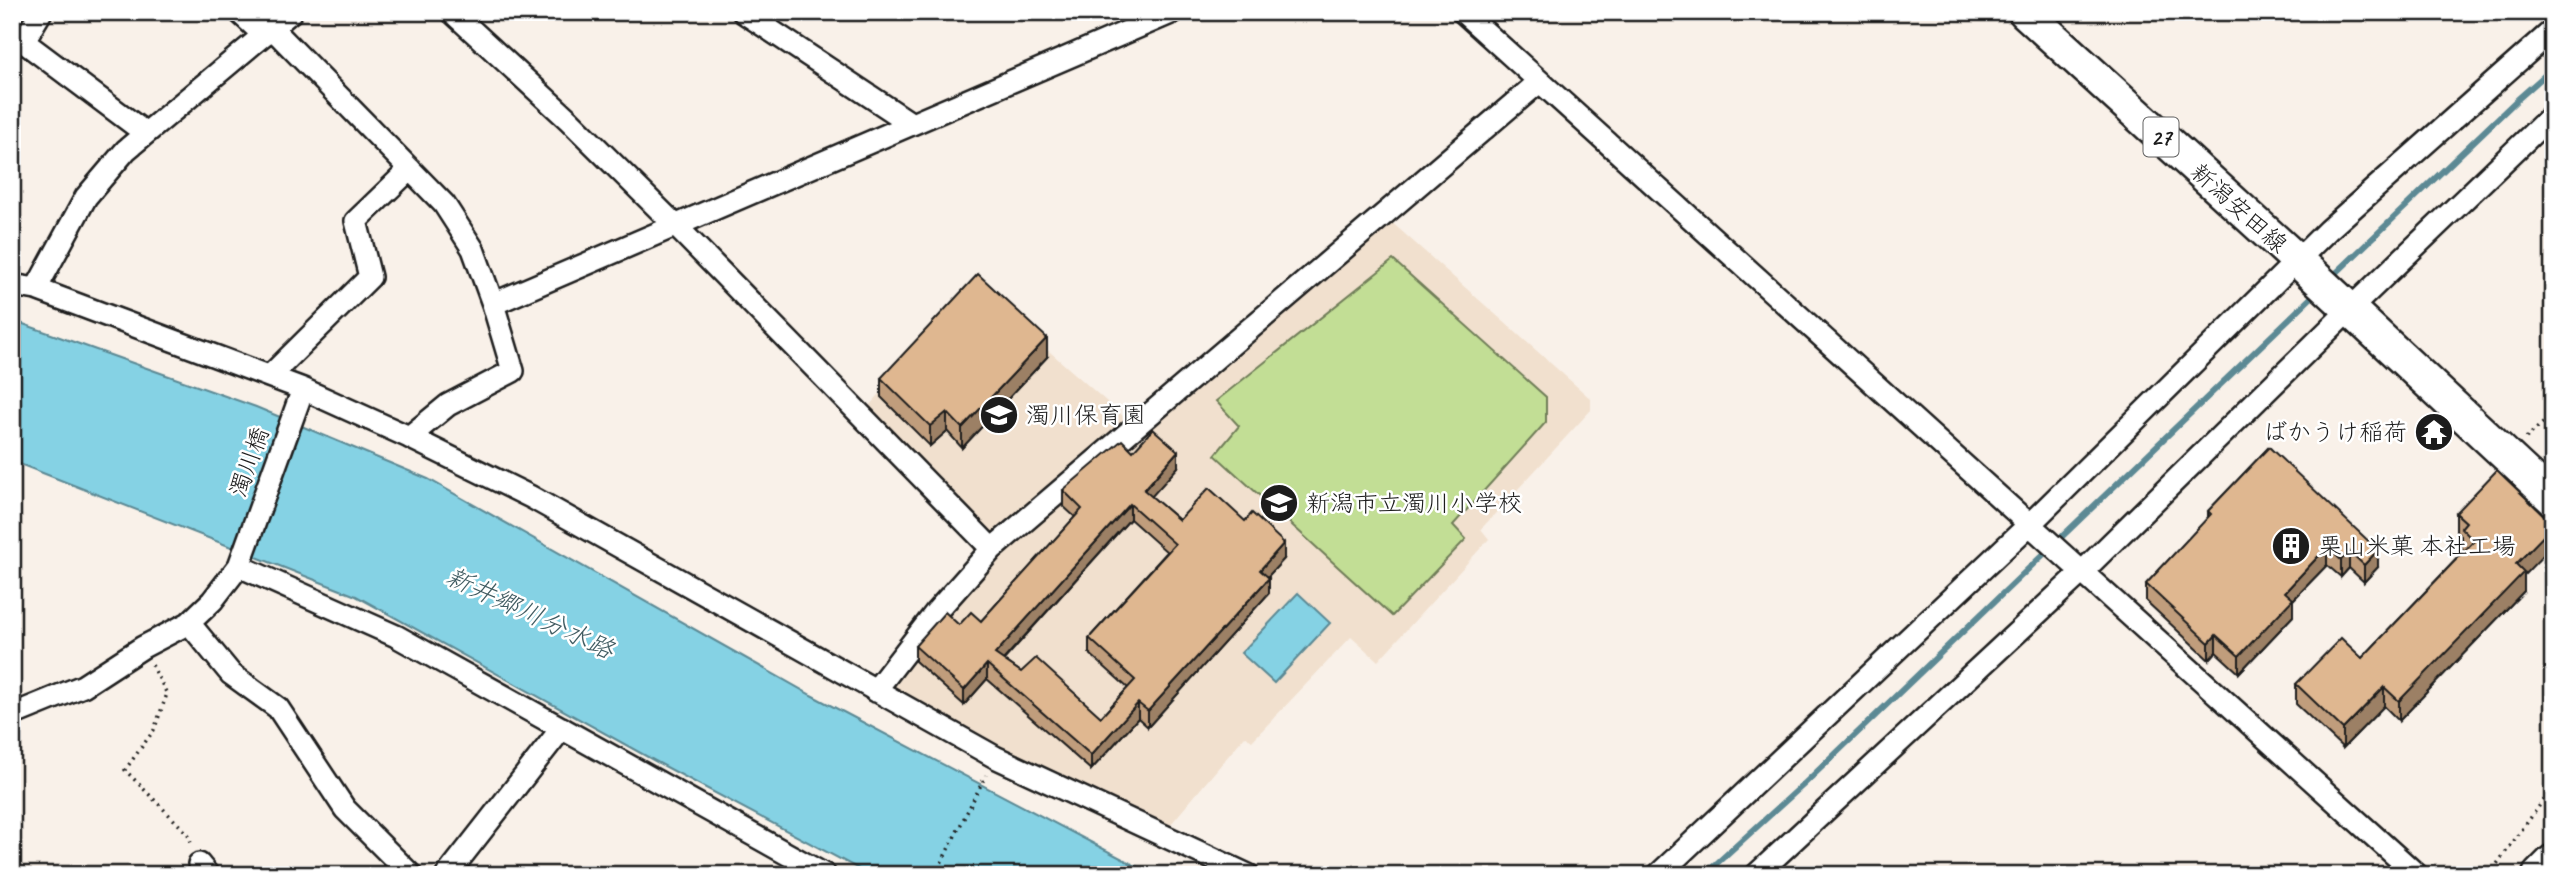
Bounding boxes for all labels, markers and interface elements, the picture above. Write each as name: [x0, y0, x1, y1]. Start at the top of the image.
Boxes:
road number: 27: [2144, 118, 2178, 156]
street label: 新潟安田線: [2184, 157, 2294, 259]
school or university icon: 濁川保育園: [978, 394, 1020, 436]
place label: 濁川保育園: [1026, 400, 1146, 430]
temple icon: ばかうけ稲荷: [2413, 411, 2455, 453]
place label: ばかうけ稲荷: [2263, 417, 2407, 447]
street label: 濁川橋: [223, 423, 275, 501]
school or university icon: 新潟市立濁川小学校: [1258, 482, 1300, 524]
place label: 新潟市立濁川小学校: [1306, 488, 1522, 518]
building icon: 栗山米菓 本社工場: [2270, 525, 2312, 567]
place label: 栗山米菓 本社工場: [2318, 531, 2516, 561]
water label: 新井郷川分水路: [441, 560, 621, 667]

